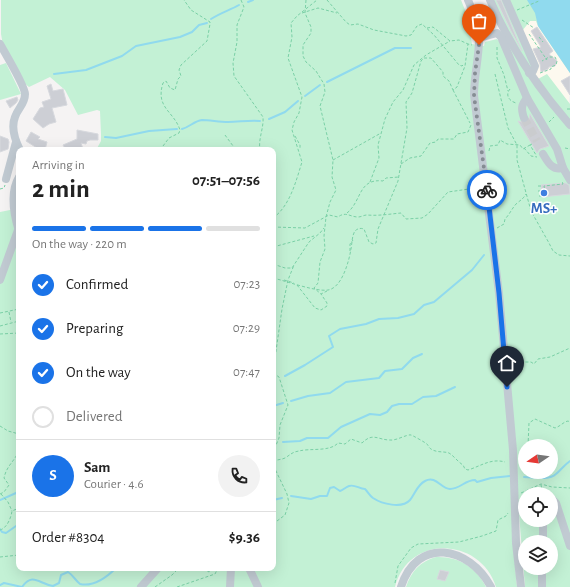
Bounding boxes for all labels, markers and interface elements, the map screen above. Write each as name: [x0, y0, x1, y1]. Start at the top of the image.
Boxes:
pin: [462, 4, 496, 45]
icon: bag: [468, 10, 490, 32]
text: Arriving in: [32, 159, 85, 172]
courier: [467, 170, 507, 210]
text: 07:51–07:56: [192, 173, 260, 188]
text: 2 min: [32, 176, 90, 202]
icon: bike: [476, 179, 498, 201]
marker: MS+: [539, 188, 549, 198]
place label: MS+: [531, 201, 557, 216]
text: On the way · 220 m: [32, 238, 127, 251]
icon: check: [32, 274, 54, 296]
text: Confirmed: [66, 277, 128, 292]
text: 07:23: [233, 278, 260, 291]
icon: check: [32, 318, 54, 340]
text: Preparing: [66, 321, 123, 336]
text: 07:29: [233, 322, 260, 335]
pin: [490, 346, 524, 387]
icon: home: [496, 352, 518, 374]
icon: check: [32, 362, 54, 384]
text: On the way: [66, 365, 131, 380]
text: 07:47: [233, 366, 260, 379]
text: Delivered: [66, 409, 123, 424]
north arrow: [518, 439, 558, 479]
map controls: [518, 439, 558, 575]
button: phone: [218, 455, 260, 497]
text: Sam: [84, 460, 110, 475]
text: S: [49, 468, 57, 483]
text: Courier · 4.6: [84, 478, 144, 491]
button: locate: [518, 487, 558, 527]
text: Order #8304: [32, 530, 105, 545]
text: $9.36: [229, 530, 260, 545]
button: layers: [518, 535, 558, 575]

